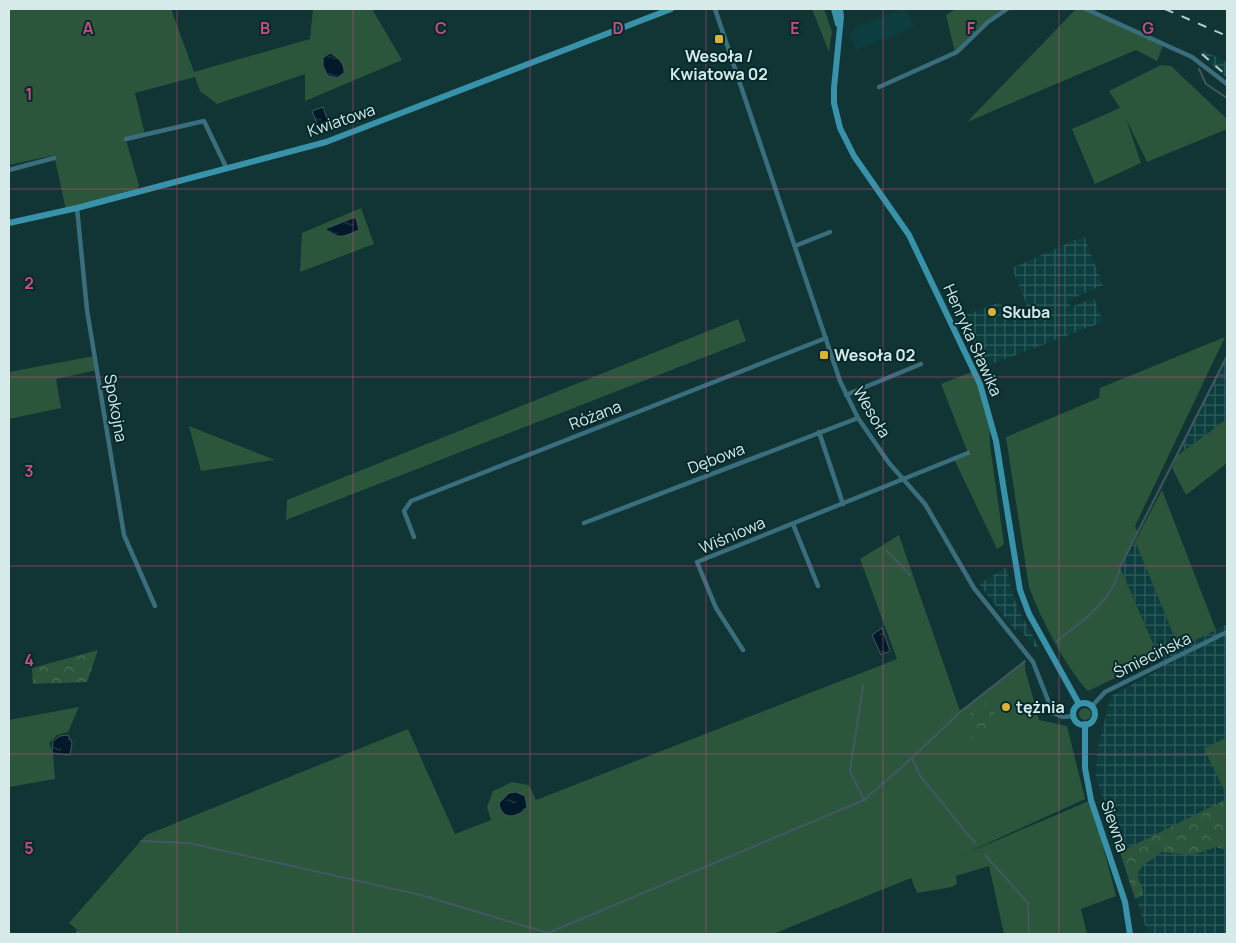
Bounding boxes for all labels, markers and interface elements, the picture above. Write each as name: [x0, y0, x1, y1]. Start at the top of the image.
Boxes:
text: A: [83, 17, 94, 39]
text: B: [260, 17, 270, 39]
text: C: [435, 17, 447, 39]
text: D: [612, 17, 624, 39]
text: E: [790, 17, 800, 39]
text: F: [967, 17, 976, 39]
text: G: [1142, 17, 1154, 39]
marker: Wesoła / Kwiatowa 02: [713, 33, 725, 45]
place label: Wesoła / Kwiatowa 02: [670, 45, 768, 85]
text: 1: [25, 83, 33, 105]
street label: Kwiatowa: [304, 98, 378, 142]
text: 2: [24, 272, 34, 294]
street label: Henryka Sławika: [938, 280, 1008, 400]
place label: Skuba: [1002, 301, 1050, 323]
marker: Skuba: [986, 306, 998, 318]
place label: Wesoła 02: [834, 344, 915, 366]
marker: Wesoła 02: [818, 349, 830, 361]
street label: Spokojna: [99, 372, 133, 444]
street label: Wesoła: [848, 382, 896, 442]
street label: Różana: [566, 395, 624, 435]
street label: Dębowa: [684, 437, 748, 479]
text: 3: [24, 460, 34, 482]
street label: Wiśniowa: [696, 511, 768, 559]
street label: Śmiecińska: [1110, 627, 1194, 683]
text: 4: [24, 649, 34, 671]
place label: tężnia: [1016, 696, 1065, 718]
marker: tężnia: [1000, 701, 1012, 713]
street label: Siewna: [1096, 797, 1134, 855]
text: 5: [24, 837, 34, 859]

